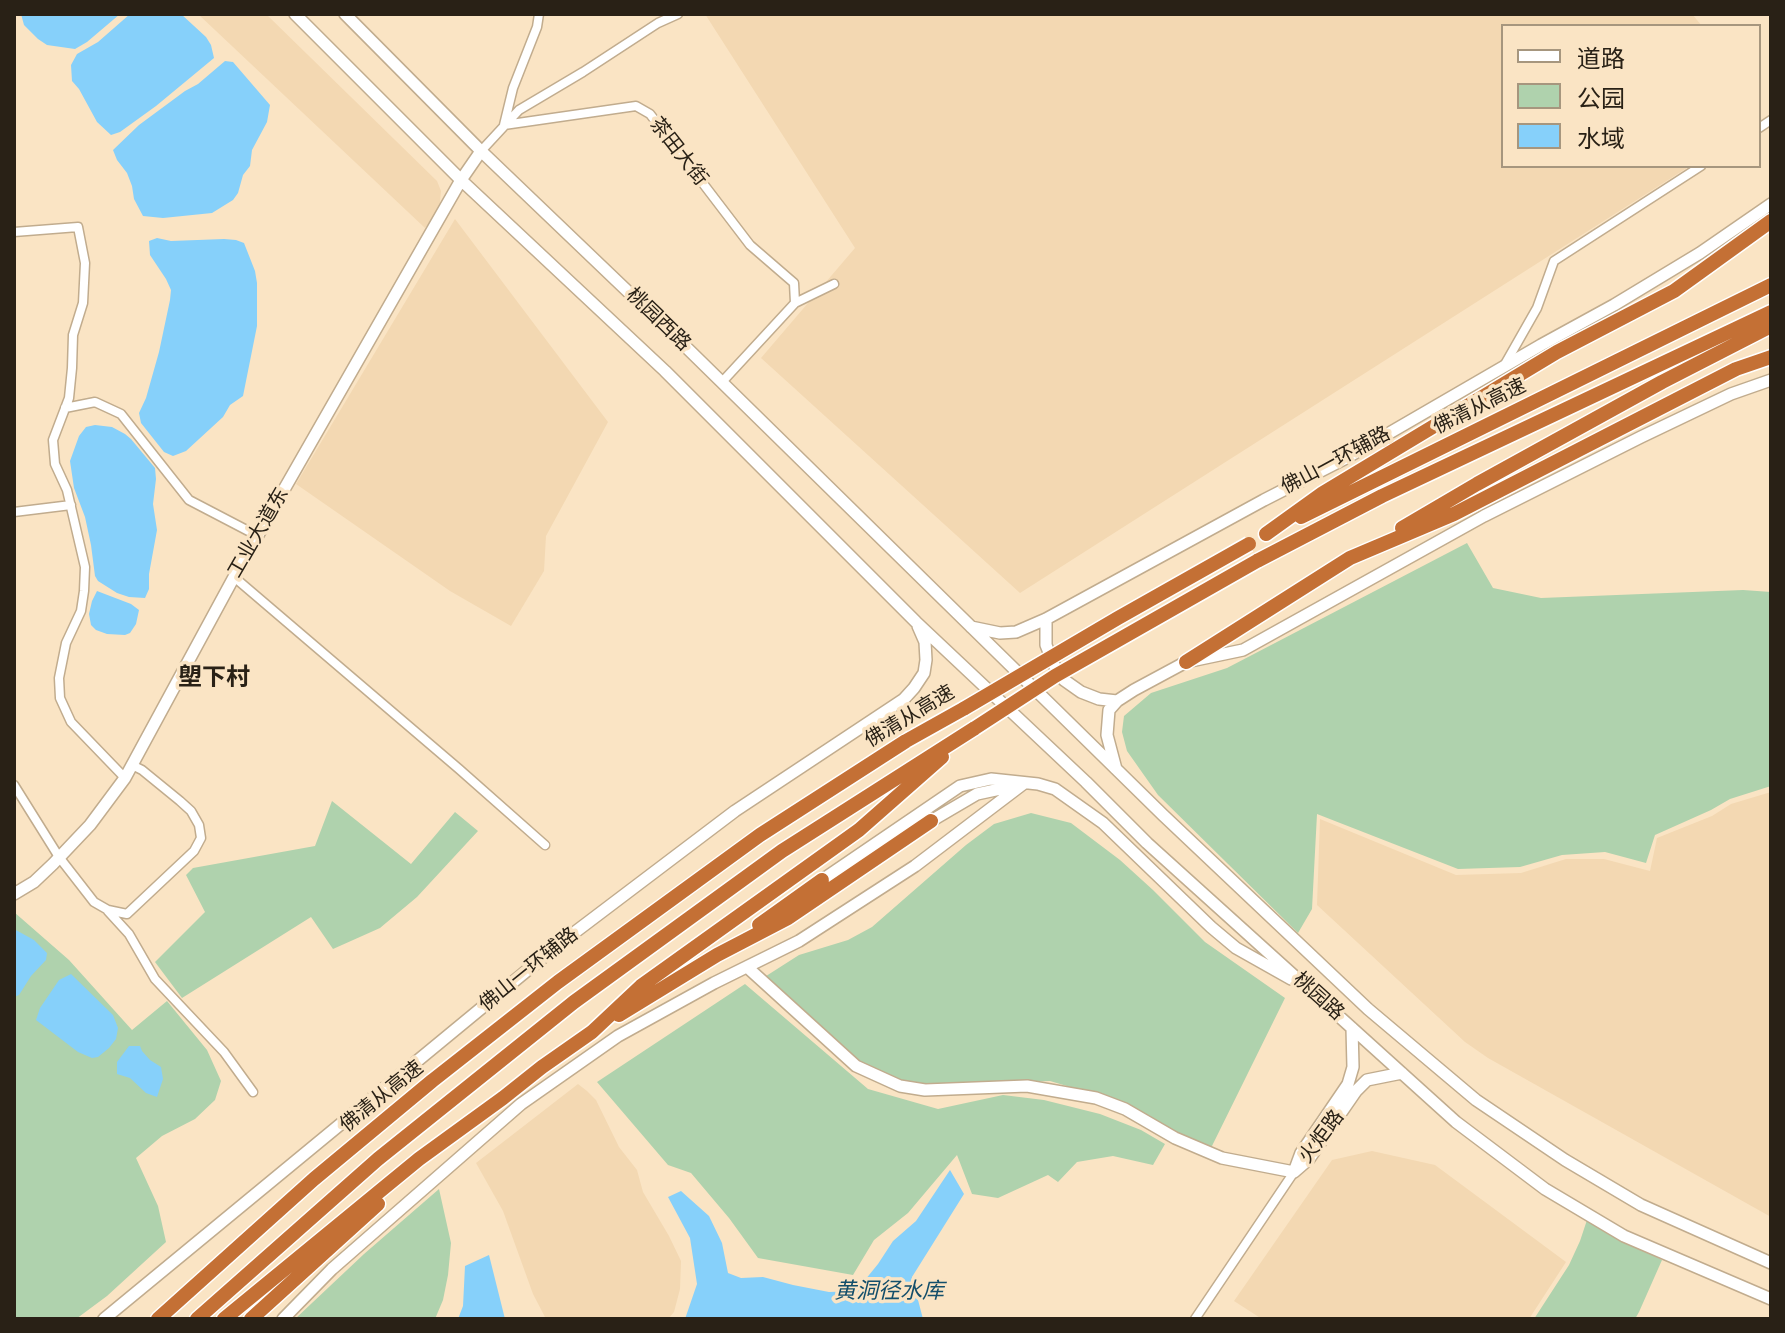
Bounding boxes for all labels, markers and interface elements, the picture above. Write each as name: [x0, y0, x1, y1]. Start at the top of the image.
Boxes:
legend: [1501, 24, 1761, 168]
text: 道路: [1577, 44, 1625, 74]
text: 公园: [1577, 84, 1625, 114]
street label: 茶田大街: [644, 113, 712, 191]
text: 水域: [1577, 124, 1625, 154]
street label: 桃园西路: [621, 284, 695, 356]
street label: 佛清从高速: [1430, 374, 1530, 440]
street label: 佛山一环辅路: [1277, 422, 1395, 500]
street label: 工业大道东: [224, 484, 294, 582]
district label: 塱下村: [178, 665, 250, 693]
street label: 佛清从高速: [861, 681, 959, 753]
street label: 佛山一环辅路: [475, 923, 583, 1017]
street label: 桃园路: [1288, 968, 1348, 1026]
street label: 佛清从高速: [336, 1056, 428, 1138]
street label: 火炬路: [1294, 1106, 1350, 1168]
water label: 黄洞径水库: [834, 1279, 944, 1305]

